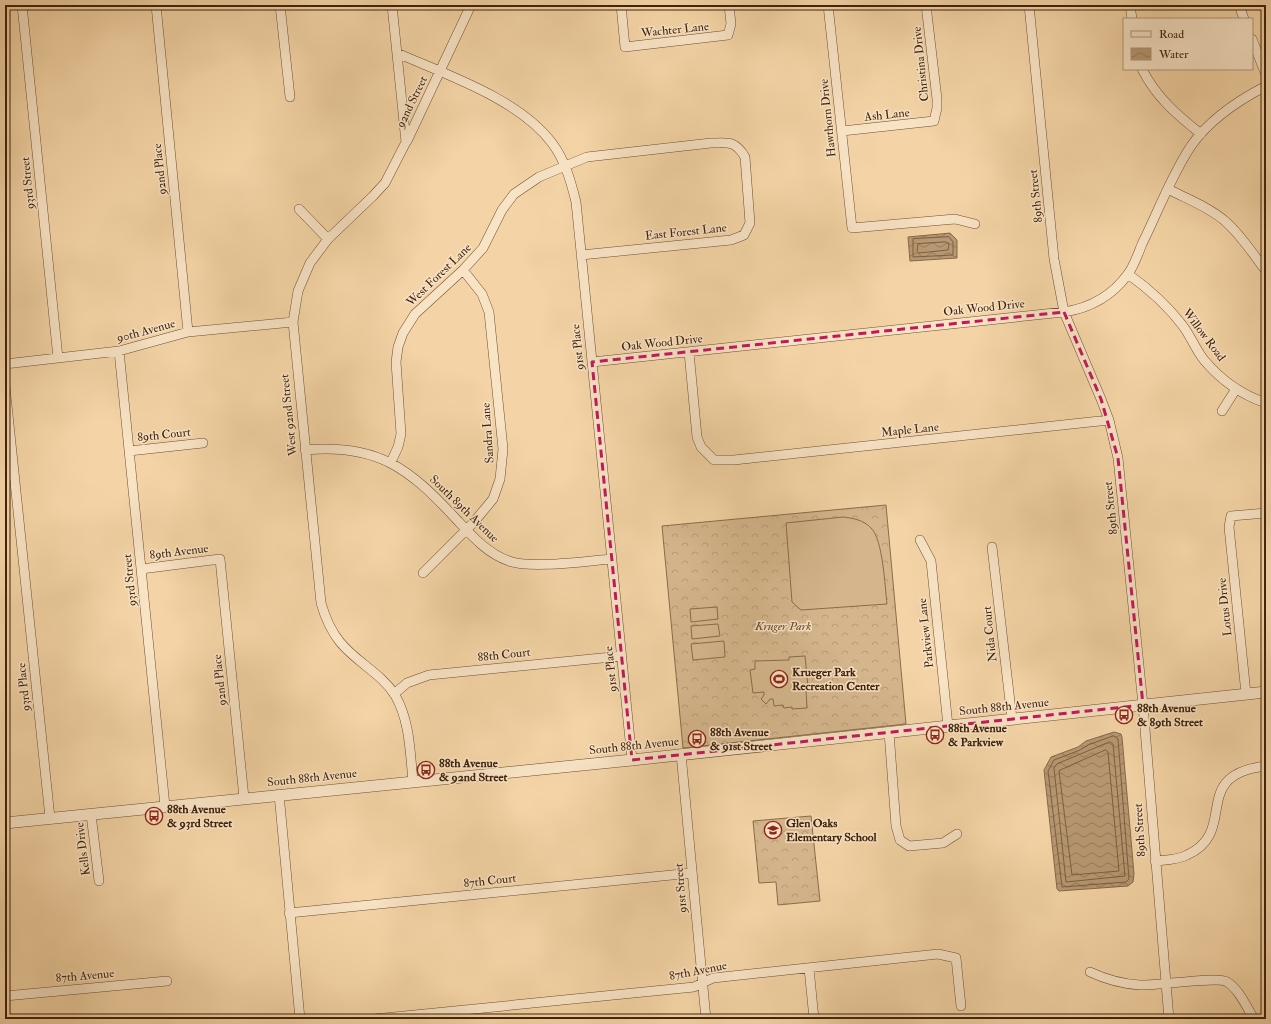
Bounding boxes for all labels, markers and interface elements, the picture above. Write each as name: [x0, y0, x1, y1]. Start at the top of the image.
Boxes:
legend: [1123, 18, 1253, 70]
street label: Wachter Lane: [639, 19, 710, 41]
street label: Christina Drive: [910, 26, 932, 102]
text: Road: [1159, 27, 1184, 42]
text: Water: [1158, 47, 1189, 62]
street label: 92nd Street: [393, 74, 431, 131]
street label: Hawthorn Drive: [816, 78, 840, 158]
street label: Ash Lane: [863, 105, 910, 125]
street label: 92nd Place: [150, 143, 170, 196]
street label: 93rd Street: [18, 156, 38, 211]
street label: 89th Street: [1026, 169, 1046, 223]
street label: East Forest Lane: [644, 220, 728, 244]
street label: West Forest Lane: [403, 240, 475, 310]
street label: Oak Wood Drive: [943, 296, 1025, 320]
street label: Willow Road: [1179, 305, 1229, 364]
street label: 90th Avenue: [114, 316, 177, 346]
street label: 91st Place: [568, 323, 588, 372]
street label: Oak Wood Drive: [621, 331, 703, 355]
street label: West 92nd Street: [277, 373, 301, 458]
street label: Sandra Lane: [478, 402, 498, 464]
street label: Maple Lane: [880, 420, 940, 440]
street label: 89th Court: [137, 425, 192, 445]
street label: South 89th Avenue: [426, 472, 502, 546]
street label: 89th Street: [1101, 481, 1121, 535]
street label: 89th Avenue: [149, 541, 209, 563]
street label: 93rd Street: [120, 553, 140, 608]
street label: Lotus Drive: [1214, 577, 1236, 637]
street label: Parkview Lane: [915, 597, 937, 669]
street label: Nida Court: [980, 605, 1000, 663]
park label: Kruger Park: [754, 619, 811, 634]
street label: 88th Court: [477, 645, 531, 665]
street label: 91st Place: [601, 645, 621, 694]
street label: 92nd Place: [210, 654, 230, 707]
street label: 93rd Place: [14, 662, 34, 713]
place label: Krueger Park Recreation Center: [792, 665, 880, 694]
sports icon: Krueger Park Recreation Center: [769, 669, 789, 689]
street label: South 88th Avenue: [958, 695, 1050, 719]
place label: 88th Avenue & 89th Street: [1137, 701, 1203, 730]
bus stop icon: 88th Avenue & 89th Street: [1114, 705, 1134, 725]
place label: 88th Avenue & Parkview: [948, 721, 1008, 750]
place label: 88th Avenue & 91st Street: [710, 725, 773, 754]
bus stop icon: 88th Avenue & Parkview: [925, 725, 945, 745]
bus stop icon: 88th Avenue & 91st Street: [687, 729, 707, 749]
street label: South 88th Avenue: [588, 734, 680, 758]
place label: 88th Avenue & 92nd Street: [439, 756, 507, 785]
bus stop icon: 88th Avenue & 92nd Street: [416, 760, 436, 780]
street label: South 88th Avenue: [266, 766, 358, 790]
place label: 88th Avenue & 93rd Street: [167, 802, 232, 831]
street label: 89th Street: [1131, 803, 1149, 857]
bus stop icon: 88th Avenue & 93rd Street: [144, 806, 164, 826]
place label: Glen Oaks Elementary School: [786, 816, 877, 845]
school or university icon: Glen Oaks Elementary School: [763, 820, 783, 840]
street label: Kells Drive: [72, 822, 94, 876]
street label: 91st Street: [671, 862, 691, 914]
street label: 87th Court: [463, 871, 517, 891]
street label: 87th Avenue: [668, 958, 728, 984]
street label: 87th Avenue: [55, 966, 115, 986]

